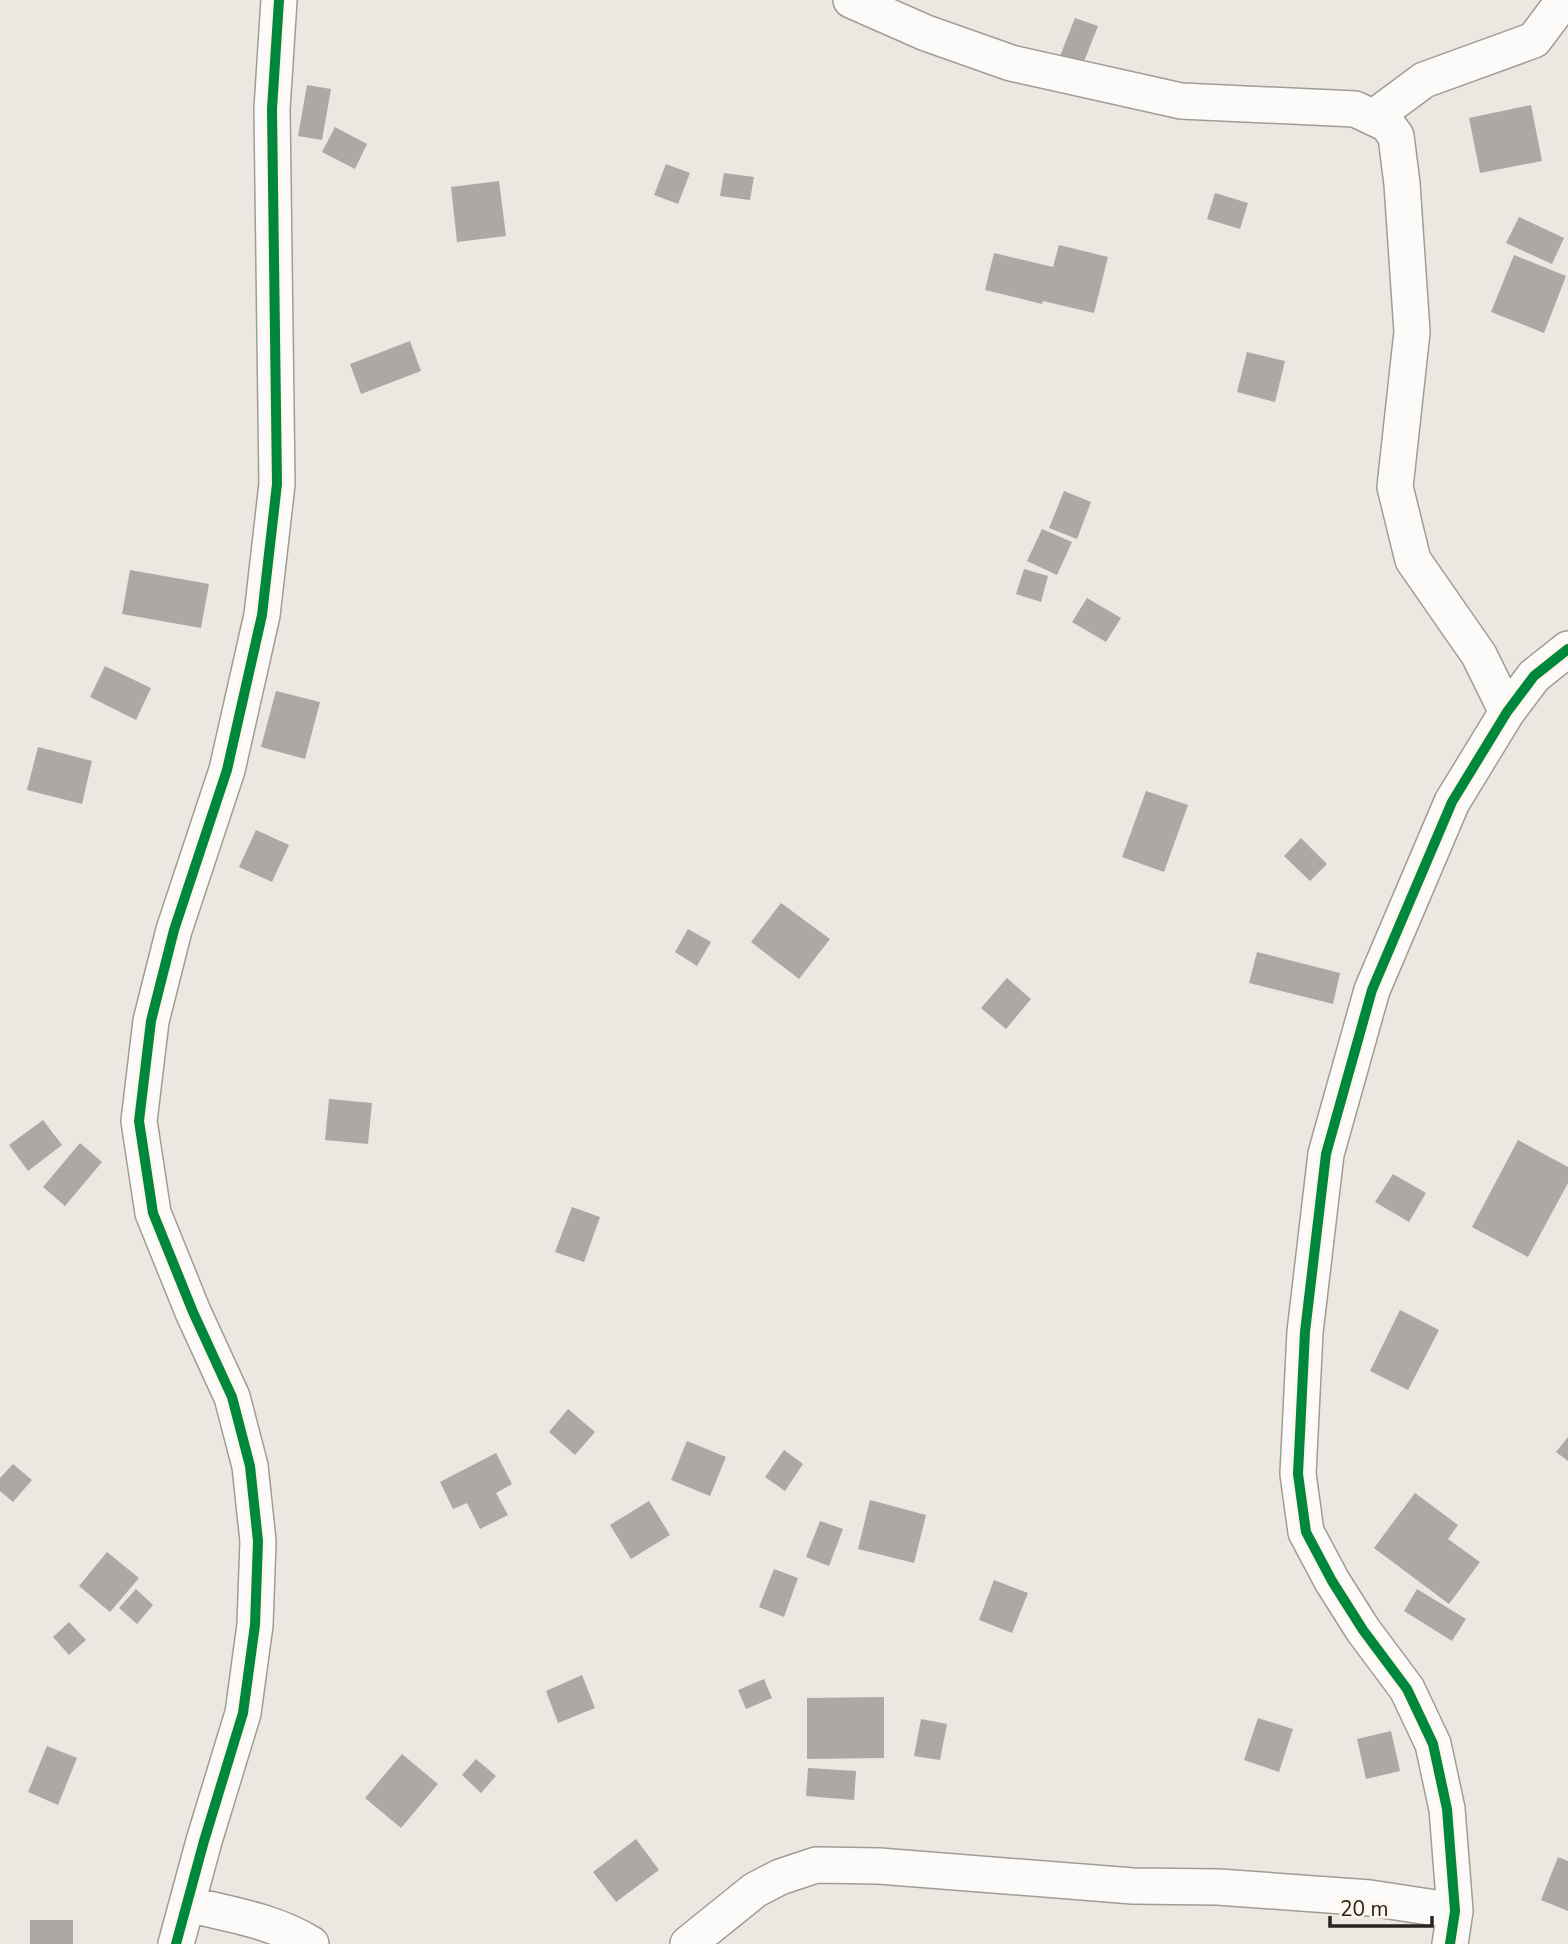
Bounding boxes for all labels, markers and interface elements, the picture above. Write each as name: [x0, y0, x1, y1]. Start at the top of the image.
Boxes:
scale bar: [1330, 1884, 1432, 1928]
text: 20 m: [1340, 1895, 1389, 1923]

